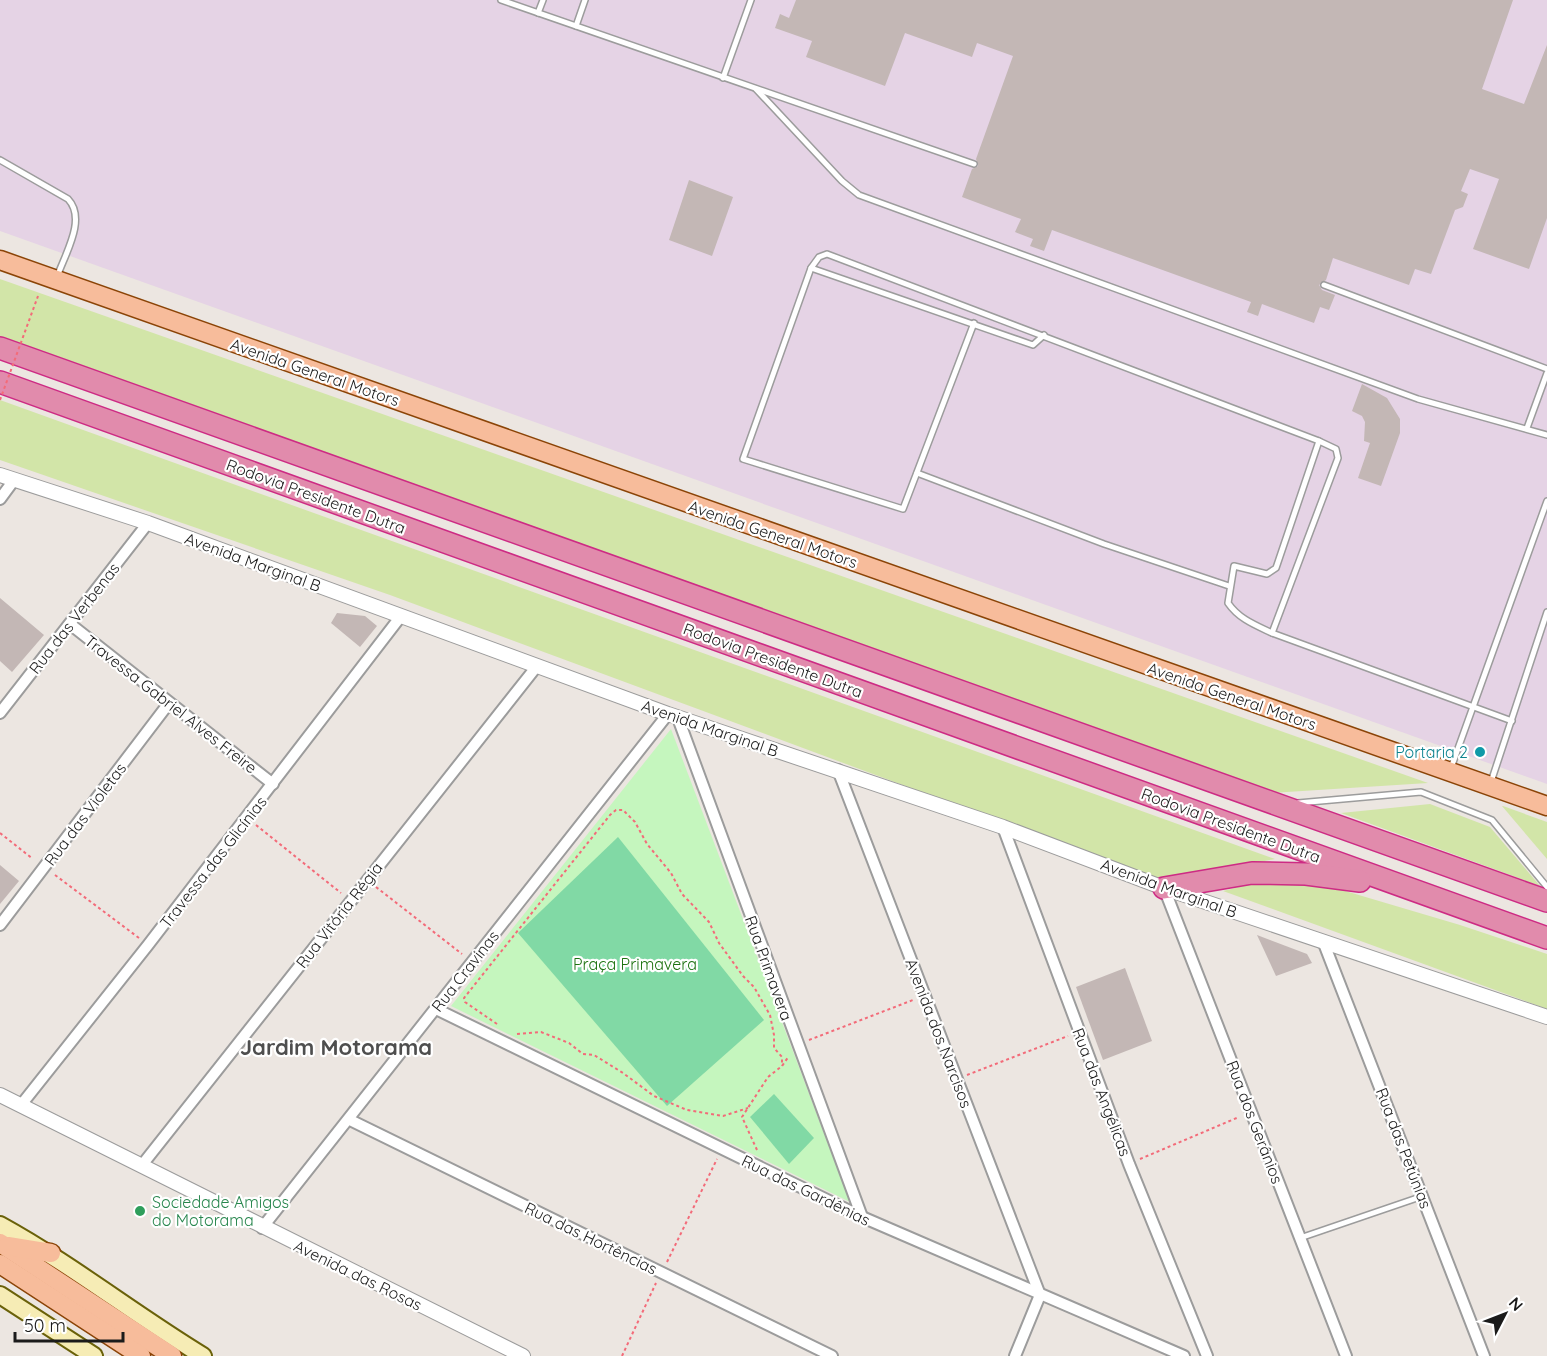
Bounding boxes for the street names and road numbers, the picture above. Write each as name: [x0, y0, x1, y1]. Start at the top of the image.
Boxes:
street label: Avenida General Motors: [228, 334, 402, 410]
street label: Rodovia Presidente Dutra: [224, 454, 408, 538]
street label: Avenida General Motors: [686, 496, 860, 572]
street label: Avenida Marginal B: [182, 528, 324, 596]
street label: Rua das Verbenas: [24, 558, 124, 678]
street label: Rodovia Presidente Dutra: [681, 618, 865, 702]
street label: Travessa Gabriel Alves Freire: [81, 630, 261, 778]
street label: Avenida General Motors: [1145, 658, 1319, 734]
street label: Avenida Marginal B: [639, 695, 781, 761]
street label: Rua das Violetas: [40, 759, 130, 869]
street label: Rodovia Presidente Dutra: [1139, 783, 1323, 867]
street label: Travessa das Glicínias: [155, 792, 271, 932]
street label: Avenida Marginal B: [1098, 854, 1240, 922]
street label: Rua Vitória Régia: [291, 858, 387, 972]
street label: Rua Primavera: [741, 913, 797, 1023]
street label: Rua Cravinas: [427, 926, 503, 1016]
street label: Avenida dos Narcisos: [901, 955, 977, 1111]
street label: Rua das Angélicas: [1068, 1025, 1136, 1159]
street label: Rua dos Gerânios: [1222, 1057, 1288, 1187]
street label: Rua das Petúnias: [1372, 1085, 1436, 1211]
street label: Rua das Gardênias: [738, 1150, 874, 1230]
street label: Rua das Hortências: [522, 1197, 660, 1279]
street label: Avenida das Rosas: [291, 1235, 425, 1315]

